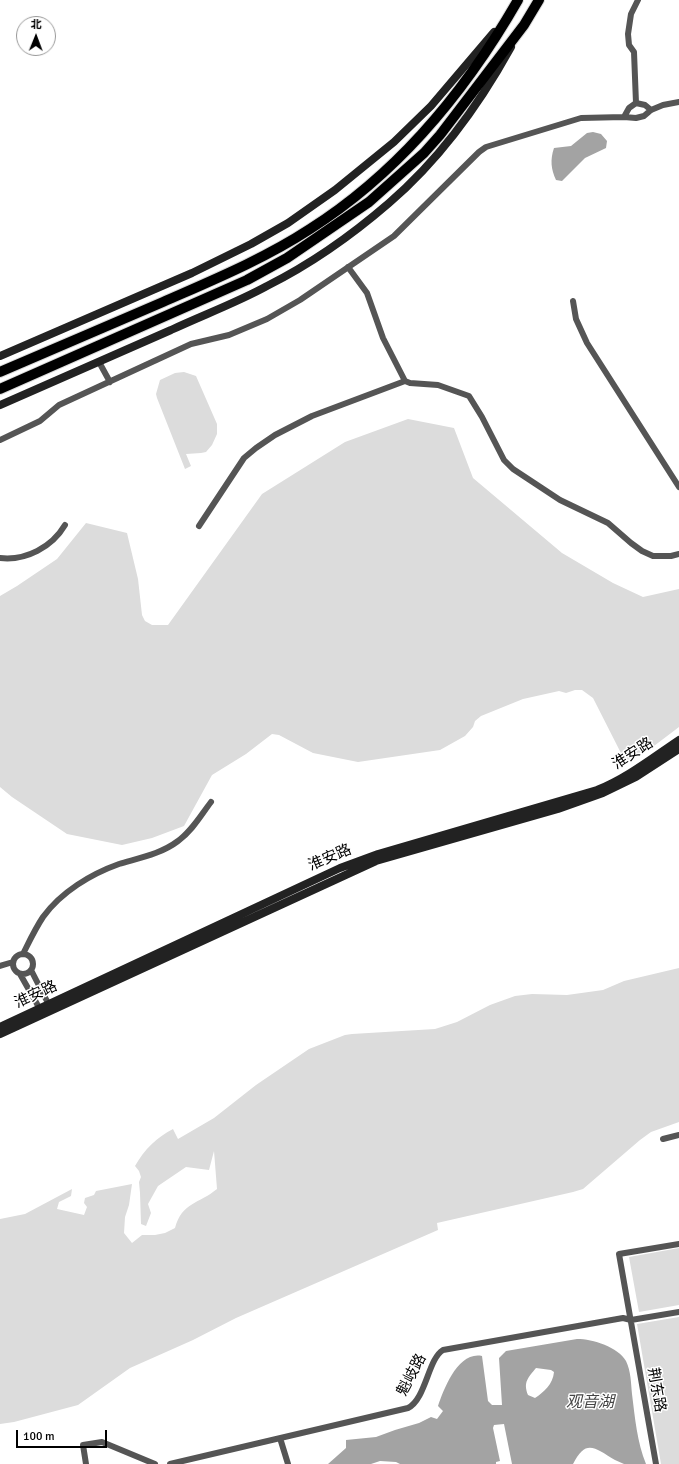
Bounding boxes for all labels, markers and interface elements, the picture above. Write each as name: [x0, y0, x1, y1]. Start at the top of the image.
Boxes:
north arrow: [16, 16, 56, 56]
text: 北: [31, 18, 42, 31]
street label: 淮安路: [609, 734, 657, 774]
street label: 淮安路: [306, 841, 354, 875]
street label: 淮安路: [12, 977, 60, 1013]
street label: 魁岐路: [393, 1351, 431, 1399]
street label: 荆东路: [643, 1366, 669, 1414]
water label: 观音湖: [566, 1393, 614, 1413]
scale bar: [18, 1422, 109, 1448]
text: 100 m: [23, 1429, 55, 1444]

